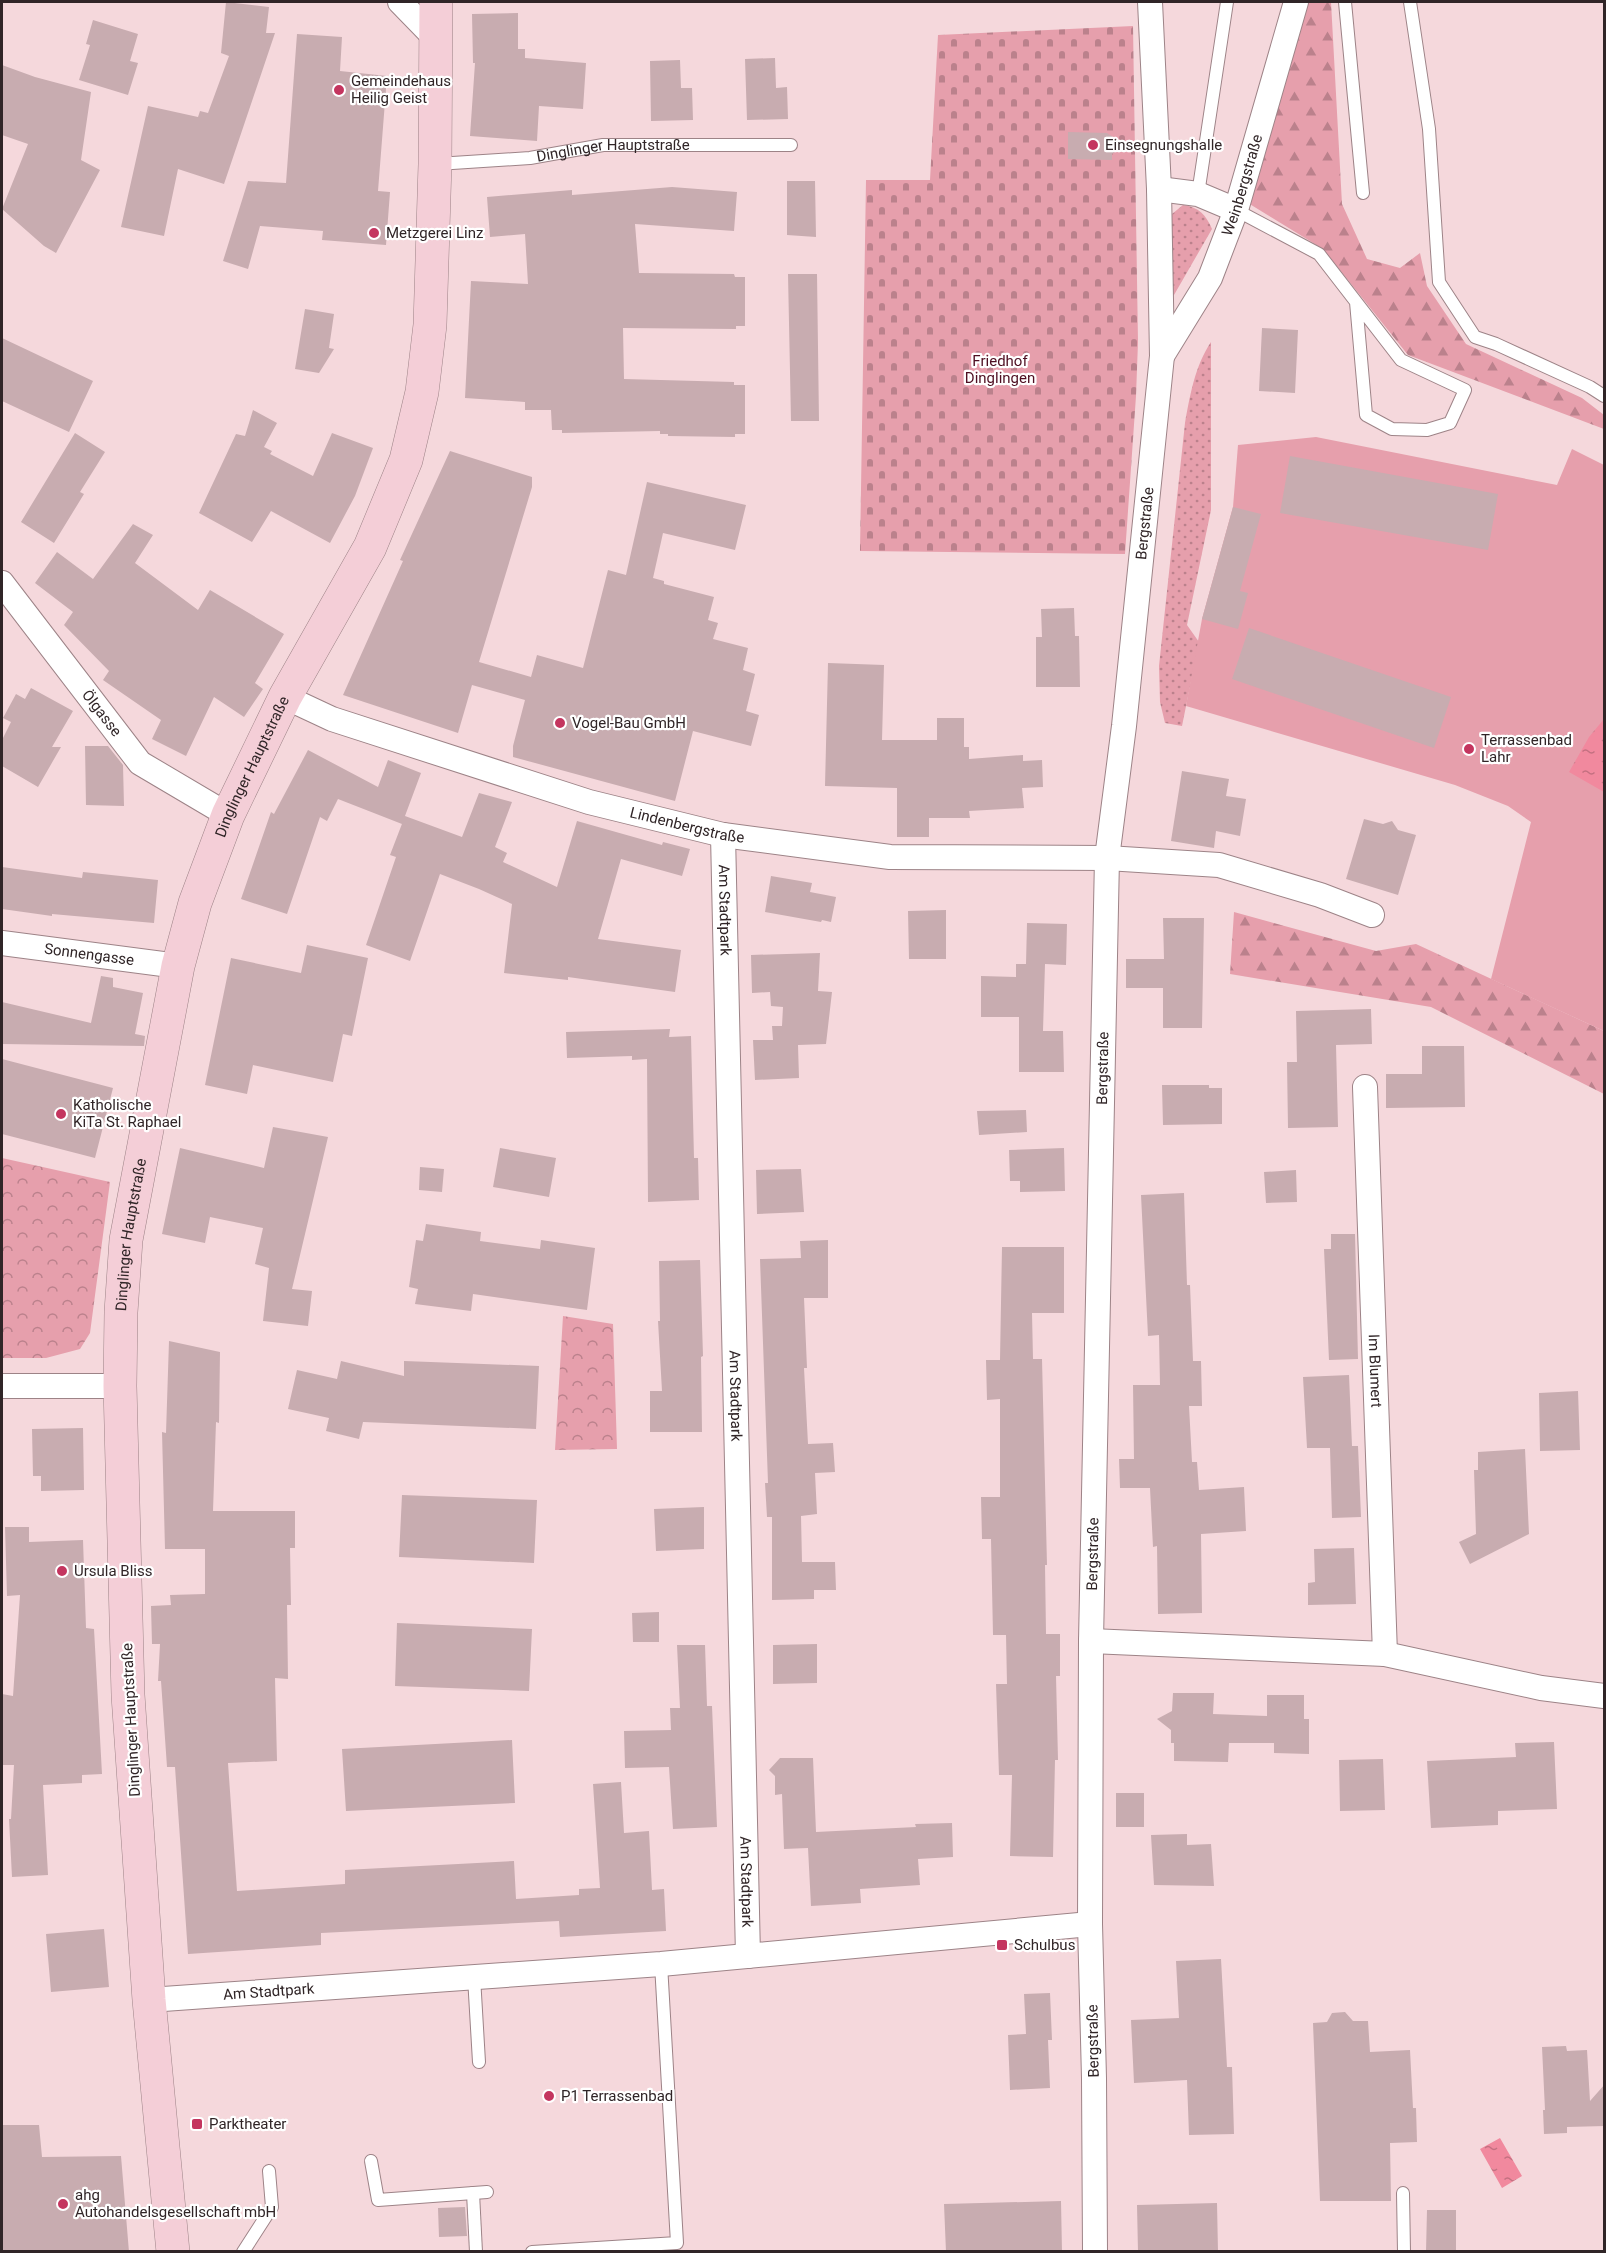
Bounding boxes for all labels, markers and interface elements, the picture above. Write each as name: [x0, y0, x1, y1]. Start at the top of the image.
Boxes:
place label: Gemeindehaus Heilig Geist: [351, 72, 451, 107]
marker: Gemeindehaus Heilig Geist: [332, 83, 346, 97]
street label: Weinbergstraße: [1218, 132, 1266, 238]
street label: Dinglinger Hauptstraße: [535, 136, 690, 166]
place label: Einsegnungshalle: [1105, 136, 1222, 154]
marker: Einsegnungshalle: [1086, 138, 1100, 152]
place label: Metzgerei Linz: [386, 224, 483, 242]
marker: Metzgerei Linz: [367, 226, 381, 240]
park label: Friedhof Dinglingen: [965, 352, 1035, 387]
street label: Bergstraße: [1132, 486, 1158, 561]
street label: Ölgasse: [78, 686, 125, 740]
street label: Dinglinger Hauptstraße: [211, 693, 293, 840]
place label: Vogel-Bau GmbH: [572, 714, 686, 732]
marker: Vogel-Bau GmbH: [553, 716, 567, 730]
place label: Terrassenbad Lahr: [1481, 731, 1572, 766]
marker: Terrassenbad Lahr: [1462, 742, 1476, 756]
street label: Lindenbergstraße: [628, 803, 746, 847]
street label: Am Stadtpark: [715, 864, 735, 956]
street label: Sonnengasse: [43, 940, 135, 969]
street label: Bergstraße: [1093, 1031, 1112, 1105]
place label: Katholische KiTa St. Raphael: [73, 1096, 181, 1131]
marker: Katholische KiTa St. Raphael: [54, 1107, 68, 1121]
street label: Dinglinger Hauptstraße: [112, 1157, 150, 1312]
street label: Im Blumert: [1365, 1334, 1385, 1408]
street label: Am Stadtpark: [725, 1350, 746, 1442]
street label: Bergstraße: [1083, 1517, 1103, 1591]
place label: Ursula Bliss: [74, 1562, 152, 1580]
marker: Ursula Bliss: [55, 1564, 69, 1578]
street label: Dinglinger Hauptstraße: [118, 1643, 144, 1797]
street label: Am Stadtpark: [736, 1836, 756, 1928]
place label: Schulbus: [1014, 1936, 1075, 1954]
marker: Schulbus: [995, 1938, 1009, 1952]
street label: Am Stadtpark: [222, 1979, 315, 2004]
street label: Bergstraße: [1083, 2004, 1103, 2078]
place label: P1 Terrassenbad: [561, 2087, 673, 2105]
marker: P1 Terrassenbad: [542, 2089, 556, 2103]
place label: Parktheater: [209, 2115, 286, 2133]
marker: Parktheater: [190, 2117, 204, 2131]
place label: ahg Autohandelsgesellschaft mbH: [75, 2186, 276, 2221]
marker: ahg Autohandelsgesellschaft mbH: [56, 2197, 70, 2211]

